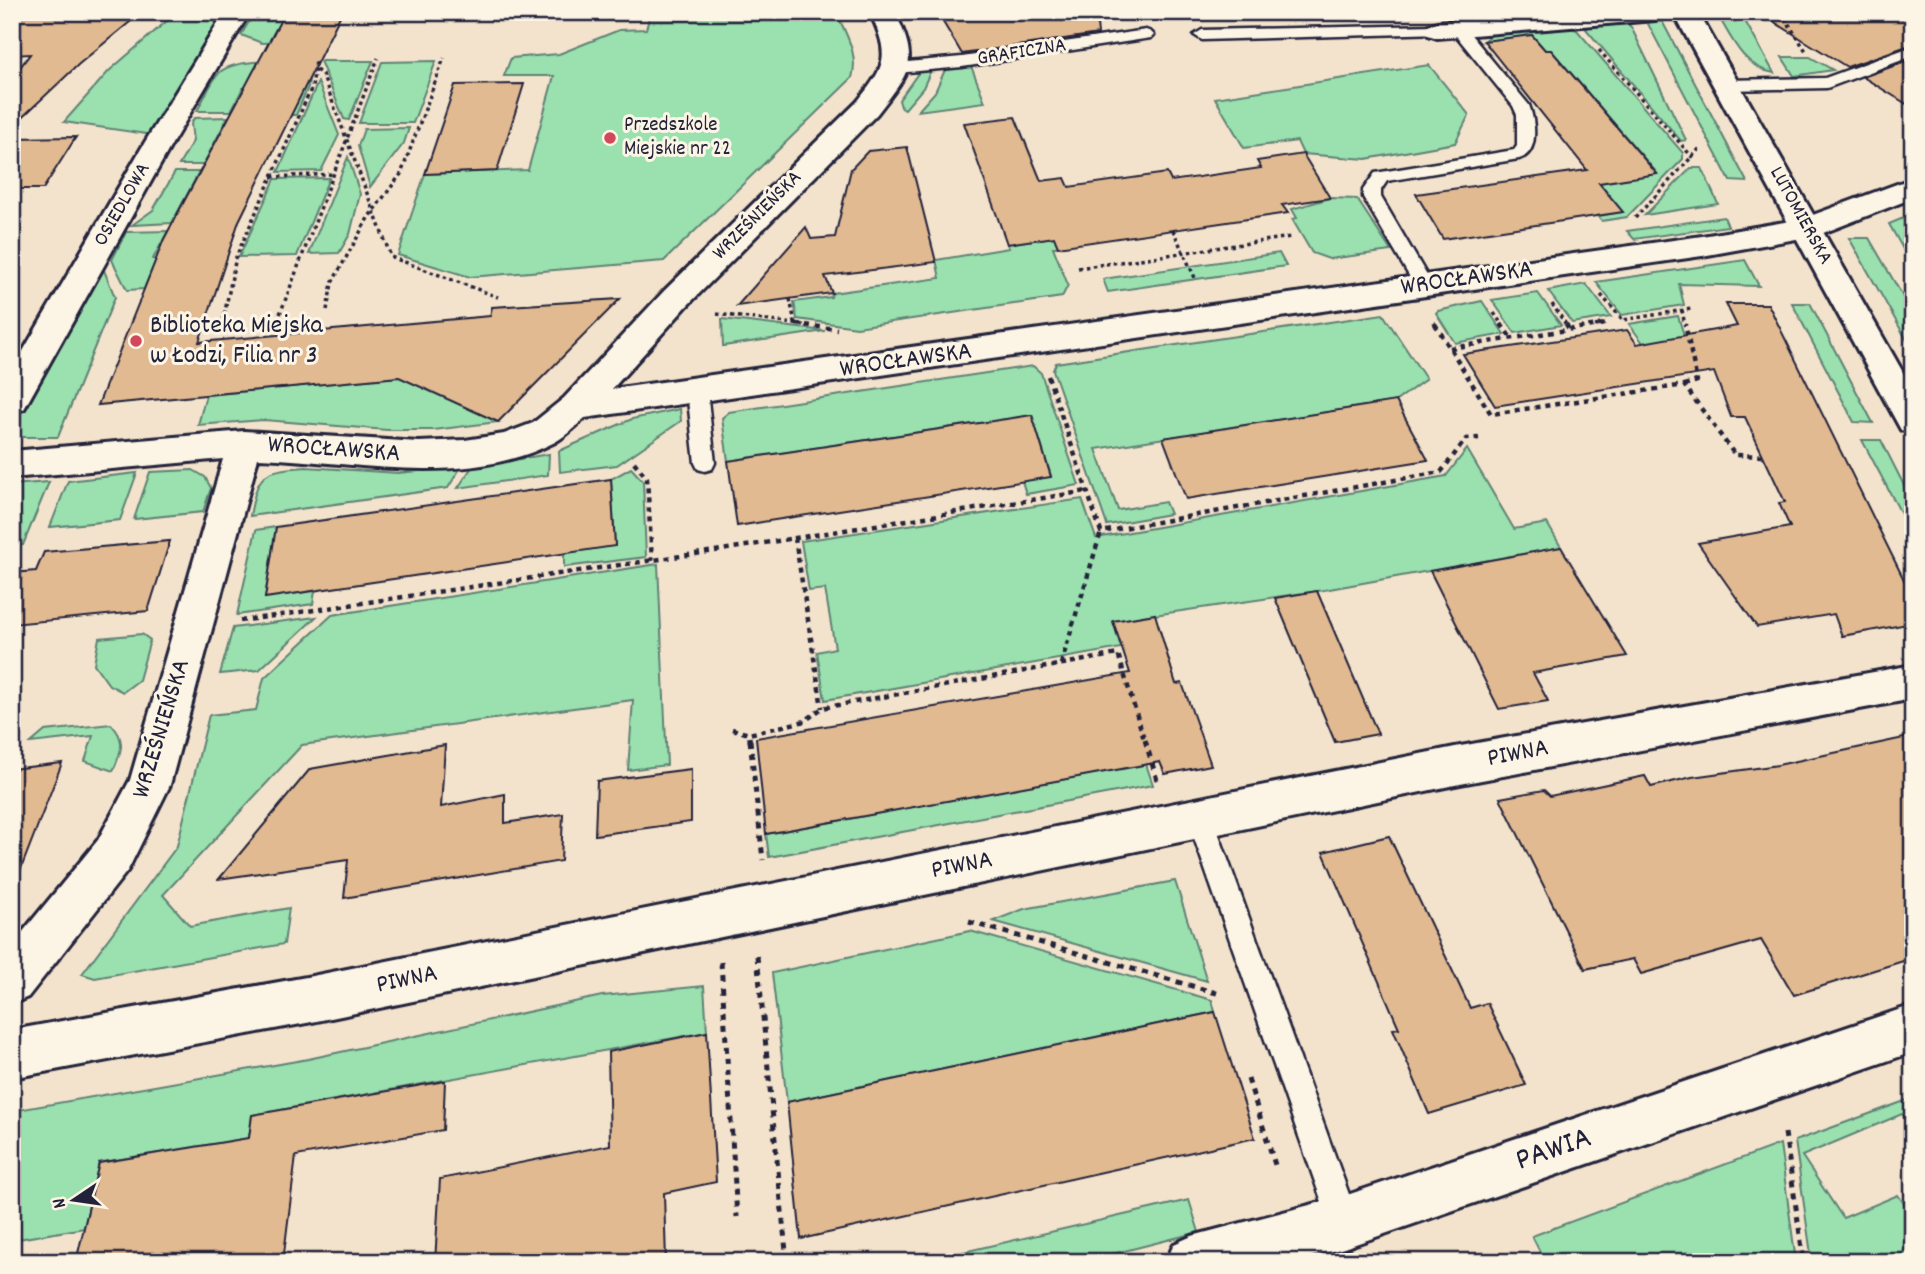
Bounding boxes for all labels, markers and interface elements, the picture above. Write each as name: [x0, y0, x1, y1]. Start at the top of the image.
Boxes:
street label: GRAFICZNA: [975, 31, 1069, 75]
place label: Przedszkole Miejskie nr 22: [624, 111, 731, 165]
marker: Przedszkole Miejskie nr 22: [602, 130, 618, 146]
street label: OSIEDLOWA: [87, 158, 159, 252]
street label: LUTOMIERSKA: [1761, 161, 1839, 271]
street label: WRZEŚNIEŃSKA: [706, 164, 810, 268]
street label: WROCŁAWSKA: [1399, 251, 1535, 307]
place label: Biblioteka Miejska w Łodzi, Filia nr 3: [150, 308, 324, 375]
marker: Biblioteka Miejska w Łodzi, Filia nr 3: [128, 333, 144, 349]
street label: WROCŁAWSKA: [838, 333, 974, 389]
street label: WROCŁAWSKA: [266, 427, 402, 473]
street label: WRZEŚNIEŃSKA: [123, 655, 201, 803]
street label: PIWNA: [1484, 730, 1552, 778]
street label: PIWNA: [928, 842, 996, 890]
street label: PIWNA: [373, 955, 441, 1005]
street label: PAWIA: [1510, 1117, 1598, 1185]
north arrow: [38, 1166, 108, 1236]
text: N: [47, 1195, 75, 1211]

